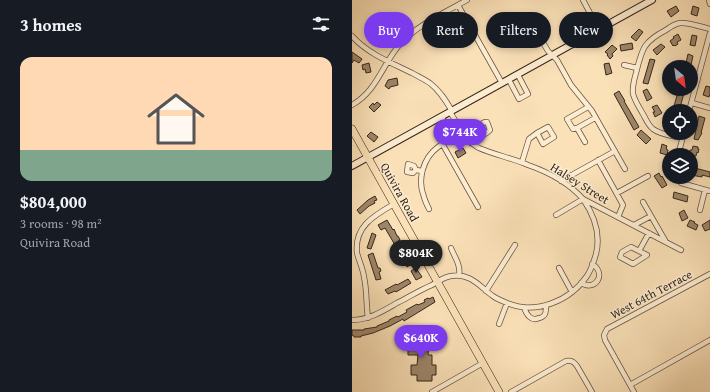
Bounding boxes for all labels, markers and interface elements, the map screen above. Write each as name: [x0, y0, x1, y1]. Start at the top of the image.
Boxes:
text: 3 homes: [20, 12, 82, 37]
chip: Buy: [364, 12, 414, 48]
chip: Rent: [422, 12, 478, 48]
chip: Filters: [486, 12, 551, 48]
chip: New: [559, 12, 613, 48]
icon: filters: [310, 13, 332, 35]
north arrow: [662, 60, 698, 96]
map controls: [662, 60, 698, 184]
icon: home: [140, 83, 212, 155]
button: locate: [662, 104, 698, 140]
pin: $744K: [432, 119, 488, 153]
text: $744K: [442, 122, 478, 141]
button: layers: [662, 148, 698, 184]
street label: Halsey Street: [547, 158, 613, 208]
street label: Quivira Road: [377, 160, 423, 225]
text: $804,000: [20, 189, 86, 214]
text: 3 rooms · 98 m²: [20, 214, 102, 233]
text: Quivira Road: [20, 233, 90, 252]
pin: $804K: [388, 240, 444, 274]
text: $804K: [398, 243, 434, 262]
street label: West 64th Terrace: [607, 265, 695, 323]
pin: $640K: [393, 325, 449, 359]
text: $640K: [403, 328, 439, 347]

